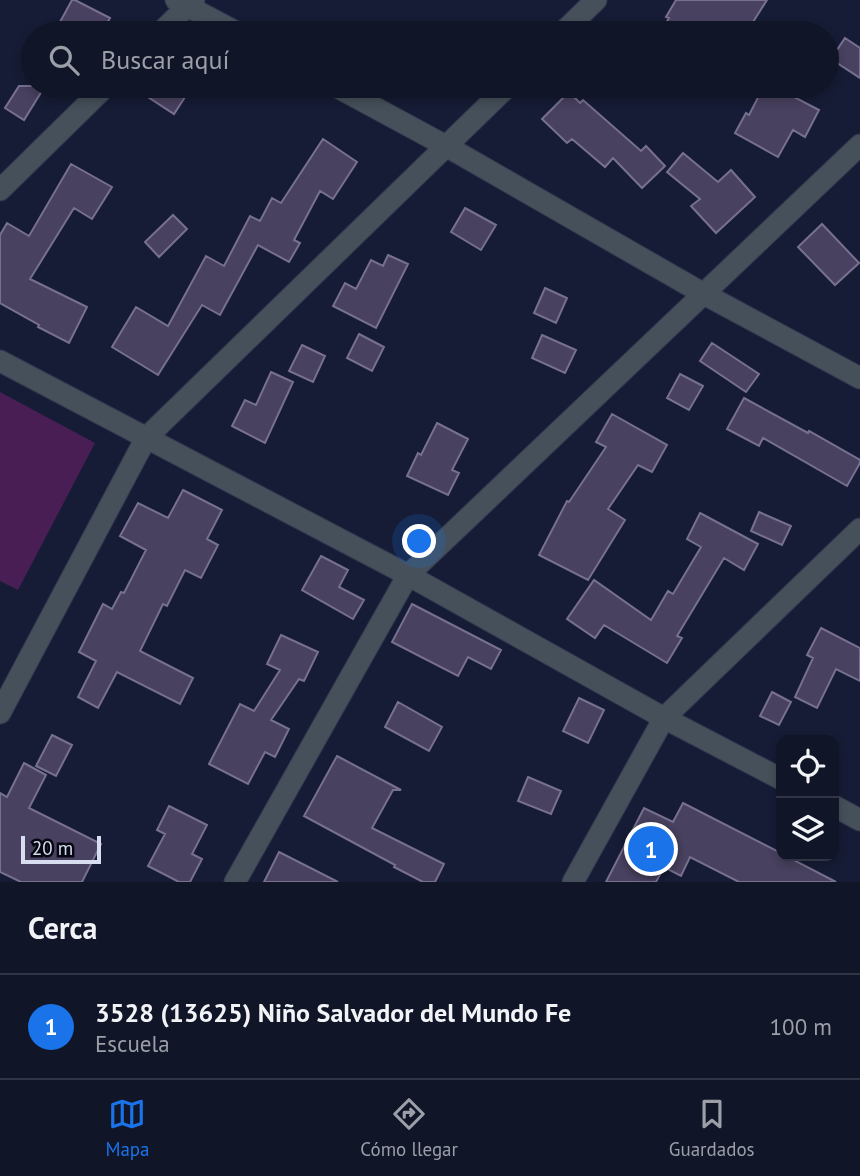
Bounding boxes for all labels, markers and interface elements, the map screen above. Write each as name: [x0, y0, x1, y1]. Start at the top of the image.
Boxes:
search box: [21, 21, 839, 98]
icon: search: [45, 41, 83, 79]
text: Buscar aquí: [101, 43, 229, 76]
your location: [402, 524, 436, 558]
map controls: [776, 735, 839, 861]
button: locate: [776, 735, 839, 798]
button: layers: [776, 798, 839, 861]
pin: 1: [628, 823, 674, 875]
scale bar: [21, 833, 102, 865]
text: 20 m: [32, 836, 73, 860]
text: Cerca: [28, 908, 97, 947]
text: 3528 (13625) Niño Salvador del Mundo Fe: [95, 996, 571, 1029]
text: 1: [44, 1012, 58, 1041]
text: 100 m: [770, 1012, 832, 1041]
text: Escuela: [95, 1029, 170, 1058]
tab: Mapa: [105, 1095, 150, 1161]
tab: Cómo llegar: [360, 1095, 458, 1161]
tab: Guardados: [669, 1095, 755, 1161]

